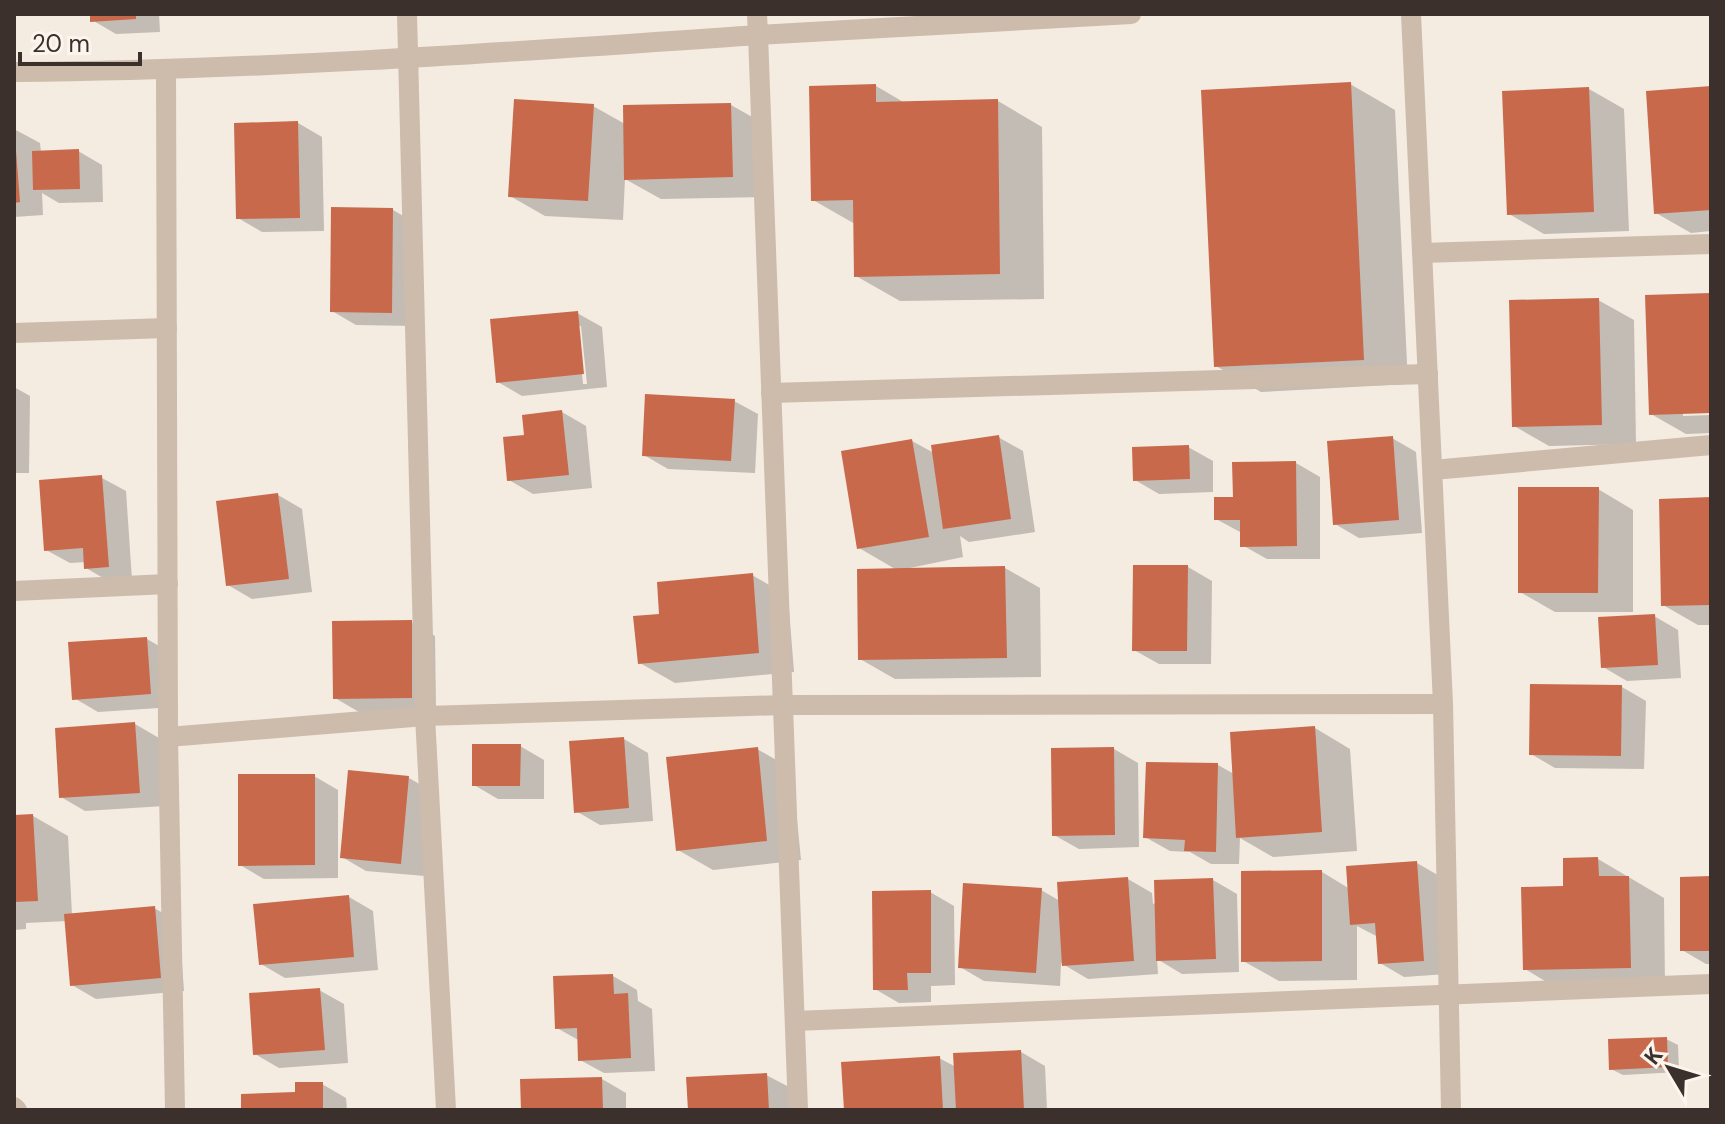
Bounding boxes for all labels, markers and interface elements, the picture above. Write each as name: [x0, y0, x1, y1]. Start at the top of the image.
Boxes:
scale bar: [20, 16, 140, 66]
text: 20 m: [32, 28, 90, 59]
north arrow: [1629, 1028, 1709, 1108]
text: K: [1638, 1041, 1669, 1071]

